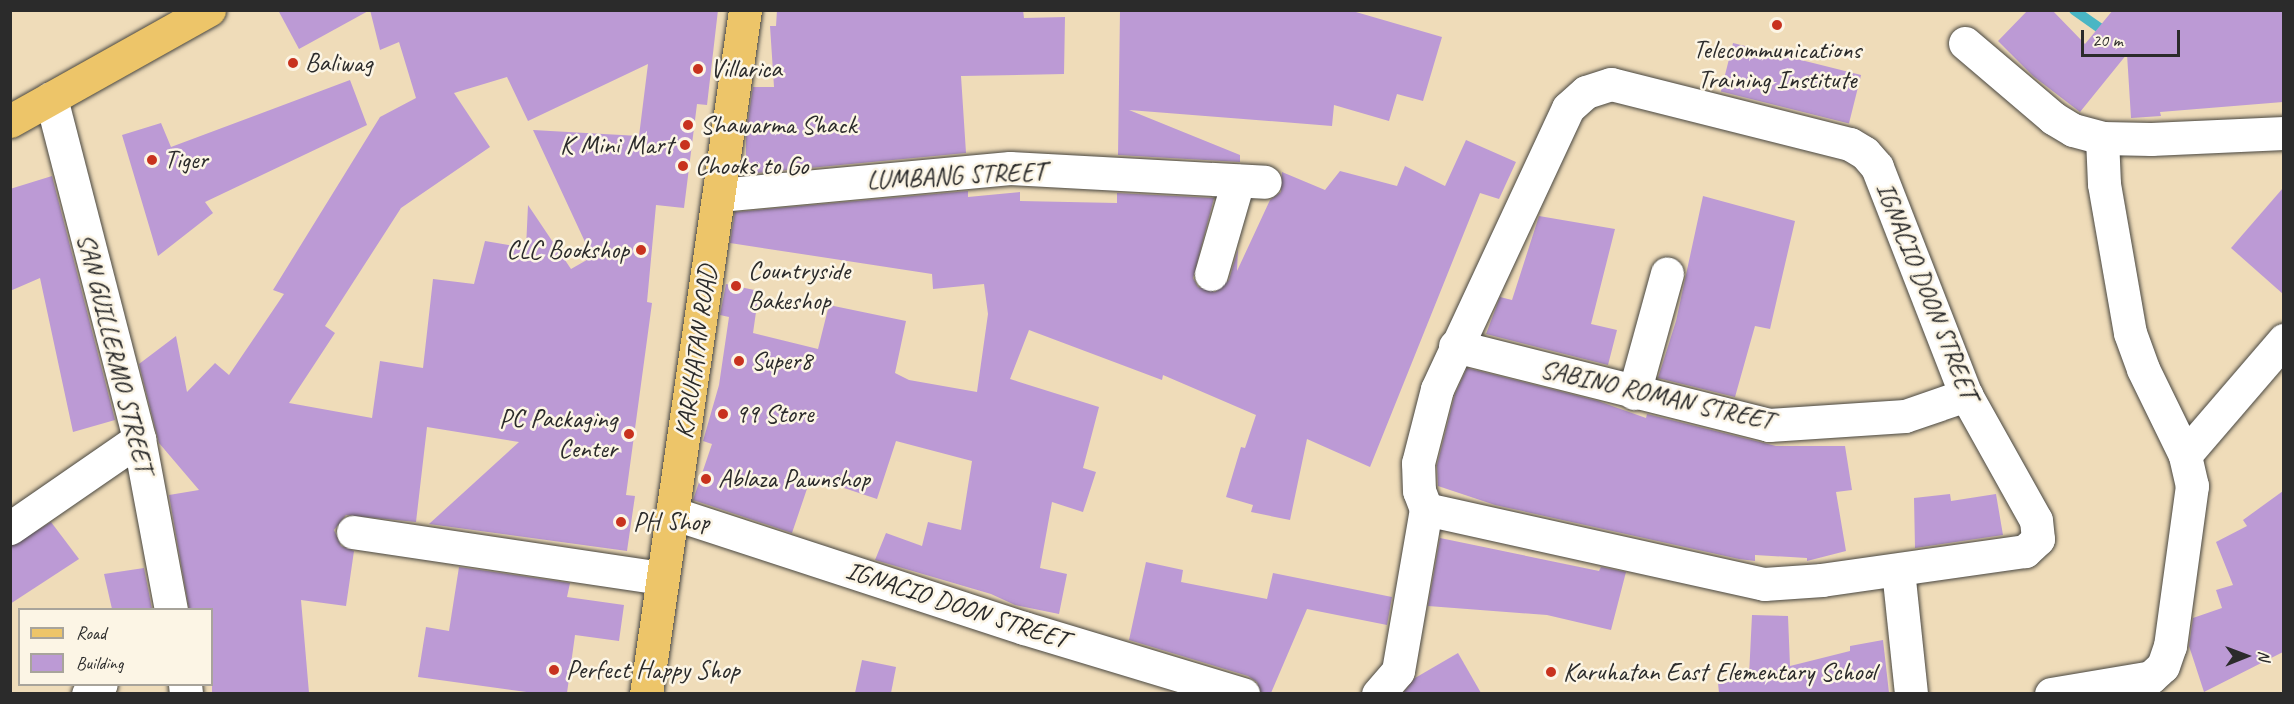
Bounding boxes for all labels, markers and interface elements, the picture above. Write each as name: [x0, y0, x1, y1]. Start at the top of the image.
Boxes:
marker: Telecommunications Training Institute: [1770, 18, 1784, 32]
scale bar: [2084, 18, 2183, 56]
text: 20 m: [2092, 29, 2123, 51]
place label: Telecommunications Training Institute: [1693, 34, 1861, 96]
place label: Baliwag: [305, 47, 372, 79]
place label: Villarica: [710, 53, 782, 85]
marker: Baliwag: [286, 56, 300, 70]
marker: Villarica: [691, 62, 705, 76]
place label: Shawarma Shack: [700, 109, 857, 141]
marker: Shawarma Shack: [681, 118, 695, 132]
place label: K Mini Mart: [559, 129, 673, 161]
marker: K Mini Mart: [678, 138, 692, 152]
place label: Tiger: [164, 144, 208, 176]
place label: Chooks to Go: [695, 150, 808, 182]
marker: Tiger: [145, 153, 159, 167]
street label: LUMBANG STREET: [866, 156, 1046, 196]
marker: Chooks to Go: [676, 159, 690, 173]
street label: IGNACIO DOON STREET: [1869, 178, 1985, 404]
street label: SAN GUILLERMO STREET: [70, 231, 160, 475]
place label: CLC Bookshop: [506, 234, 629, 266]
marker: CLC Bookshop: [634, 243, 648, 257]
place label: Countryside Bakeshop: [748, 255, 850, 316]
street label: KARUHATAN ROAD: [668, 262, 724, 442]
marker: Countryside Bakeshop: [729, 279, 743, 293]
place label: Super8: [751, 345, 812, 377]
street label: SABINO ROMAN STREET: [1537, 353, 1777, 437]
marker: Super8: [732, 354, 746, 368]
place label: 99 Store: [735, 398, 813, 430]
place label: PC Packaging Center: [500, 403, 617, 464]
marker: 99 Store: [716, 407, 730, 421]
marker: PC Packaging Center: [622, 427, 636, 441]
place label: Ablaza Pawnshop: [718, 463, 870, 495]
marker: Ablaza Pawnshop: [699, 472, 713, 486]
place label: PH Shop: [633, 506, 710, 538]
marker: PH Shop: [614, 515, 628, 529]
street label: IGNACIO DOON STREET: [842, 554, 1072, 656]
legend: [18, 608, 213, 686]
text: Road: [76, 622, 106, 644]
north arrow: [2216, 626, 2276, 686]
text: N: [2254, 651, 2274, 661]
text: Building: [76, 652, 123, 674]
place label: Perfect Happy Shop: [566, 654, 741, 686]
place label: Karuhatan East Elementary School: [1563, 656, 1877, 688]
marker: Perfect Happy Shop: [547, 663, 561, 677]
marker: Karuhatan East Elementary School: [1544, 665, 1558, 679]

